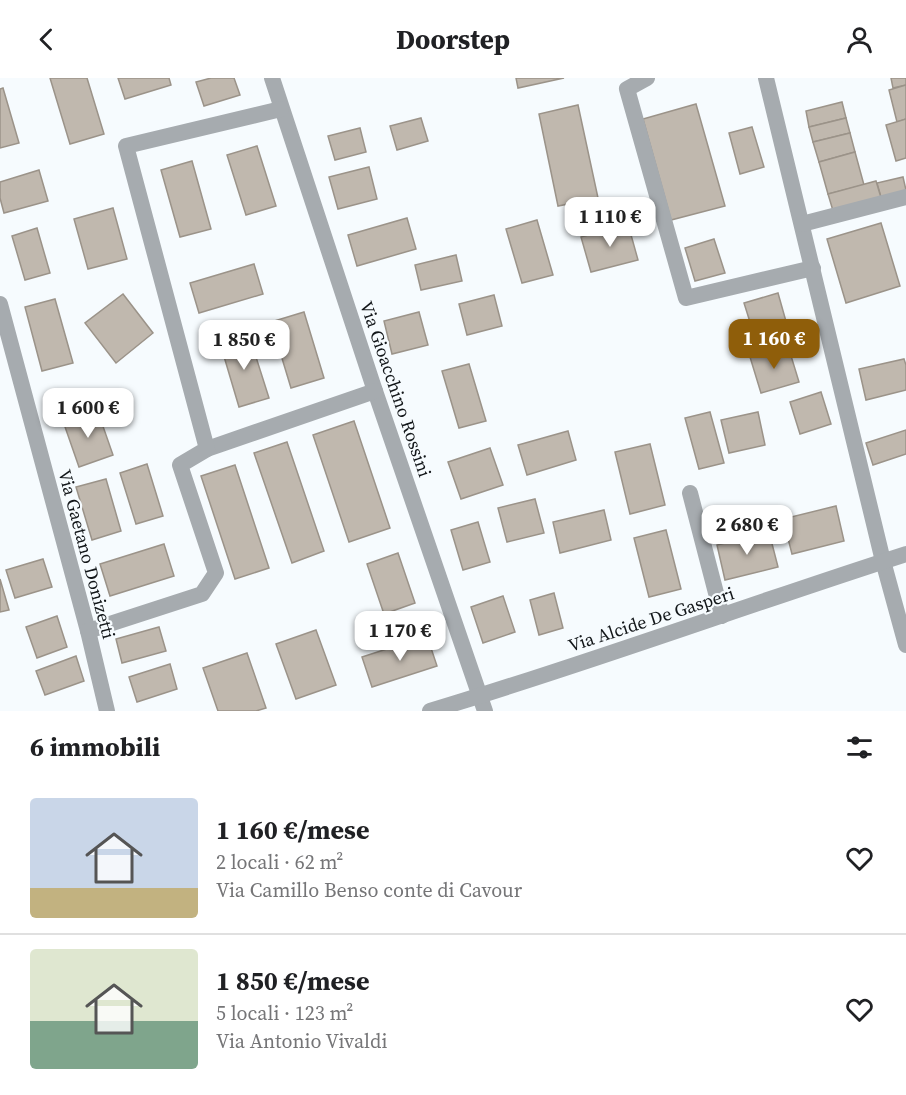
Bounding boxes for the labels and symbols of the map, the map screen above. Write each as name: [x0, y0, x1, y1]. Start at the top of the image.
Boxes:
pin: 1 110 €: [555, 197, 665, 248]
street label: Via Gioacchino Rossini: [354, 298, 438, 480]
pin: 1 160 €: [719, 319, 829, 370]
pin: 1 850 €: [189, 320, 299, 371]
pin: 1 600 €: [33, 388, 143, 439]
street label: Via Gaetano Donizetti: [52, 467, 122, 641]
pin: 2 680 €: [692, 505, 802, 556]
street label: Via Alcide De Gasperi: [565, 580, 737, 658]
pin: 1 170 €: [345, 611, 455, 662]

